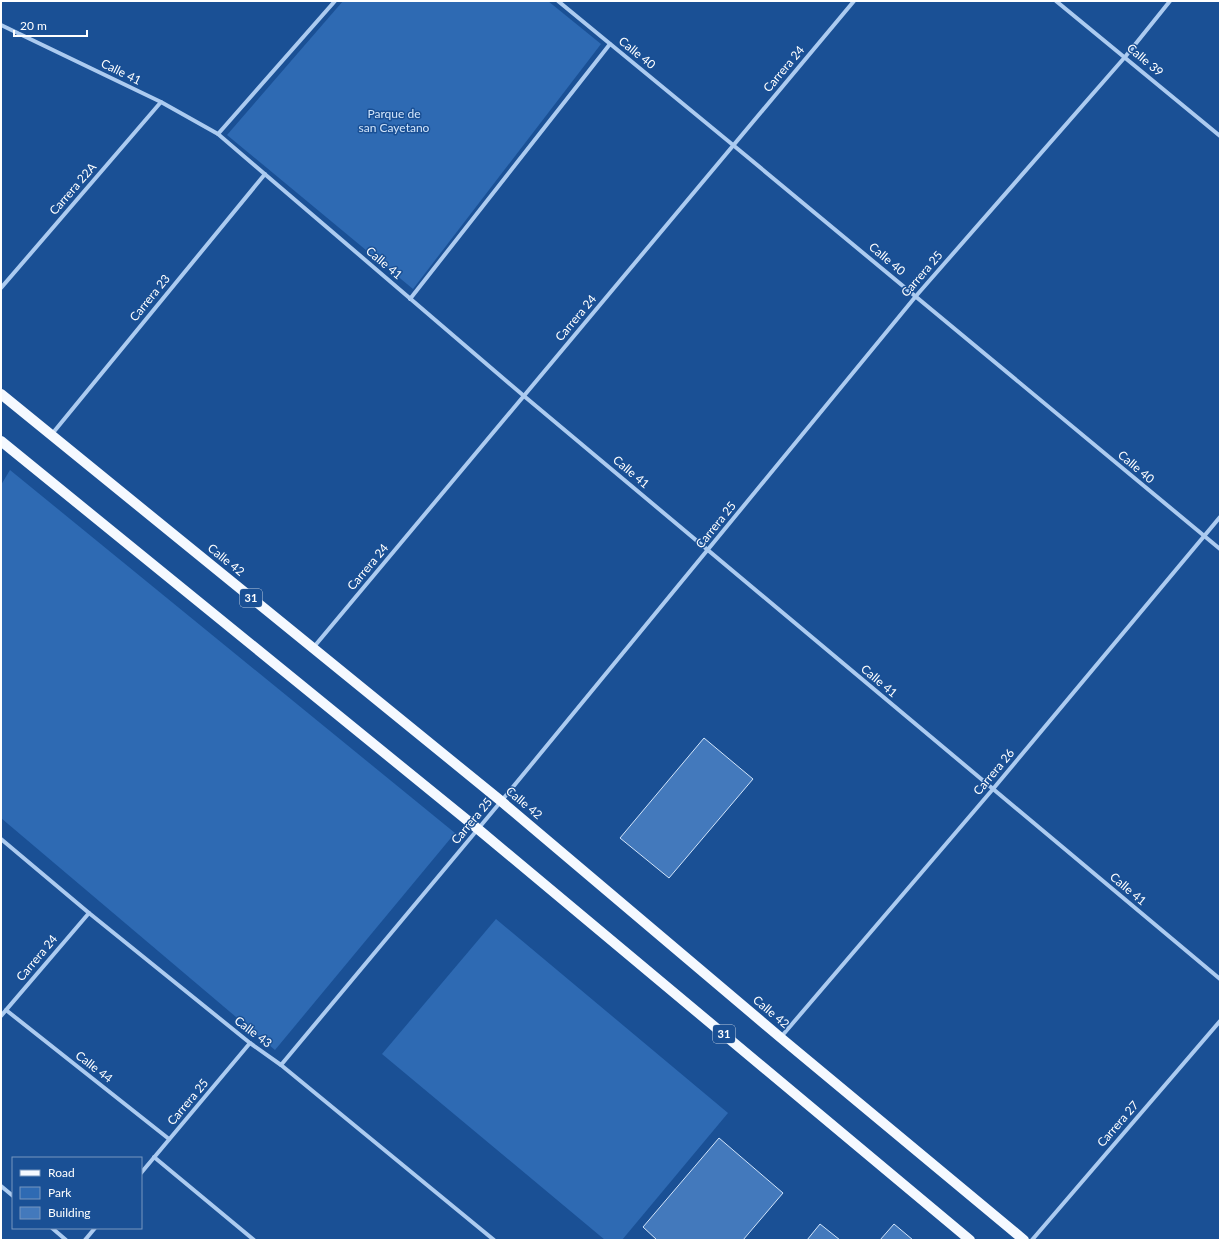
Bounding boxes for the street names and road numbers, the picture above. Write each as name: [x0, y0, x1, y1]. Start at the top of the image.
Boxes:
street label: Calle 40: [616, 33, 659, 72]
street label: Calle 39: [1124, 40, 1167, 79]
street label: Carrera 24: [760, 42, 807, 95]
street label: Calle 41: [99, 55, 144, 88]
street label: Carrera 22A: [46, 159, 100, 218]
street label: Calle 40: [866, 239, 909, 278]
street label: Calle 41: [363, 243, 406, 282]
street label: Carrera 25: [898, 248, 946, 300]
street label: Carrera 23: [126, 271, 173, 324]
street label: Carrera 24: [552, 291, 599, 344]
street label: Calle 40: [1115, 447, 1158, 486]
street label: Calle 41: [610, 452, 653, 491]
street label: Carrera 25: [692, 498, 739, 551]
street label: Calle 42: [205, 540, 248, 579]
street label: Carrera 24: [344, 540, 391, 593]
road number: 31: [240, 589, 262, 607]
street label: Calle 41: [858, 661, 901, 700]
street label: Carrera 26: [970, 745, 1017, 798]
street label: Calle 42: [503, 783, 546, 822]
street label: Carrera 25: [448, 794, 495, 847]
street label: Calle 41: [1107, 869, 1150, 908]
street label: Carrera 24: [13, 931, 60, 984]
street label: Calle 42: [750, 992, 793, 1031]
street label: Calle 43: [232, 1013, 275, 1051]
road number: 31: [713, 1025, 735, 1043]
street label: Calle 44: [73, 1047, 116, 1086]
street label: Carrera 25: [164, 1075, 211, 1128]
street label: Carrera 27: [1094, 1098, 1142, 1150]

